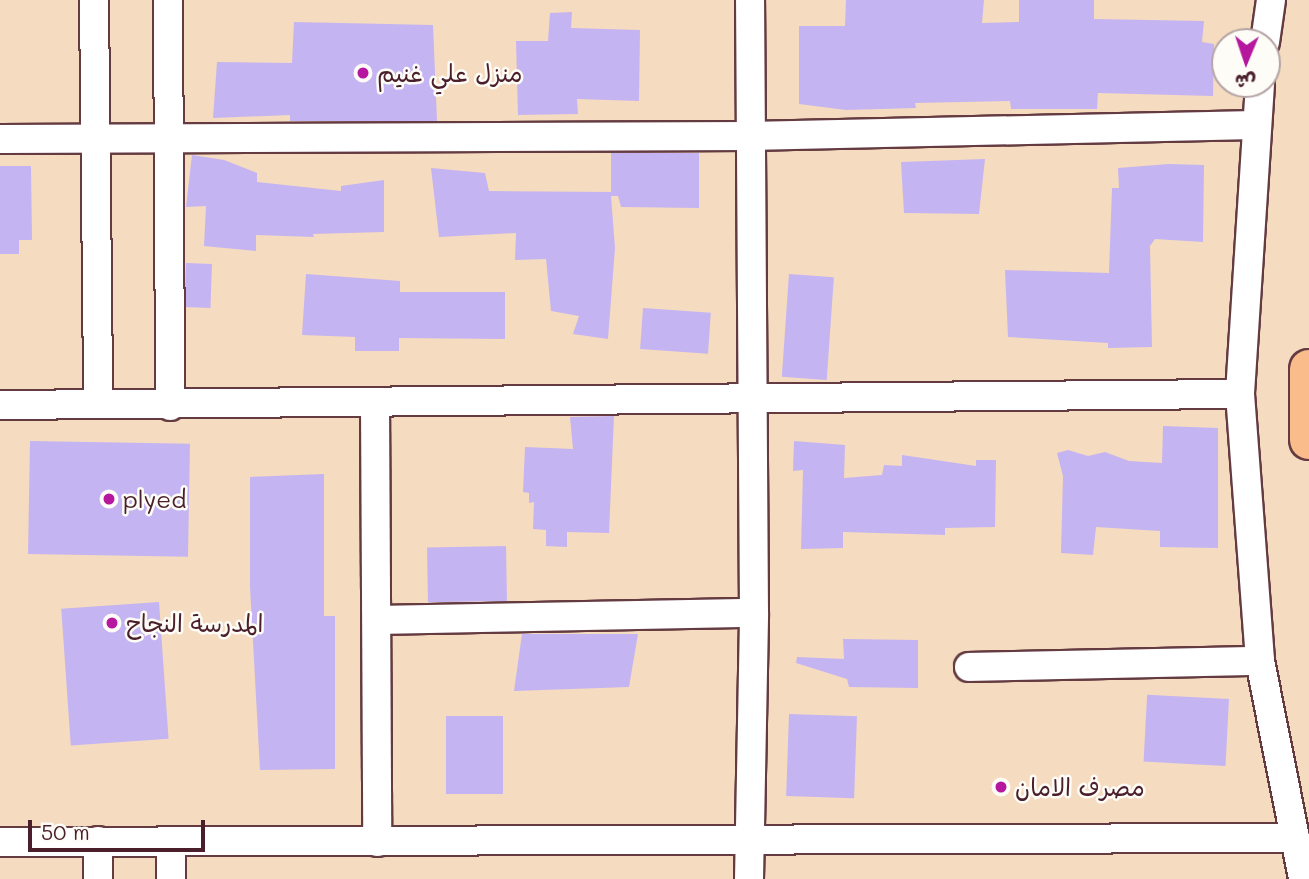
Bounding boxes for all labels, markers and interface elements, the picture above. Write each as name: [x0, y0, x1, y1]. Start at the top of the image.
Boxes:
north arrow: [1211, 28, 1281, 98]
place label: منزل علي غنيم: [377, 59, 523, 87]
marker: منزل علي غنيم: [355, 65, 371, 81]
text: ش: [1234, 70, 1256, 95]
place label: plyed: [123, 485, 186, 513]
marker: plyed: [101, 491, 117, 507]
place label: المدرسة النجاح: [126, 609, 263, 637]
marker: المدرسة النجاح: [104, 615, 120, 631]
place label: مصرف الامان: [1015, 773, 1145, 801]
marker: مصرف الامان: [993, 779, 1009, 795]
scale bar: [32, 806, 208, 850]
text: 50 m: [41, 818, 90, 845]

